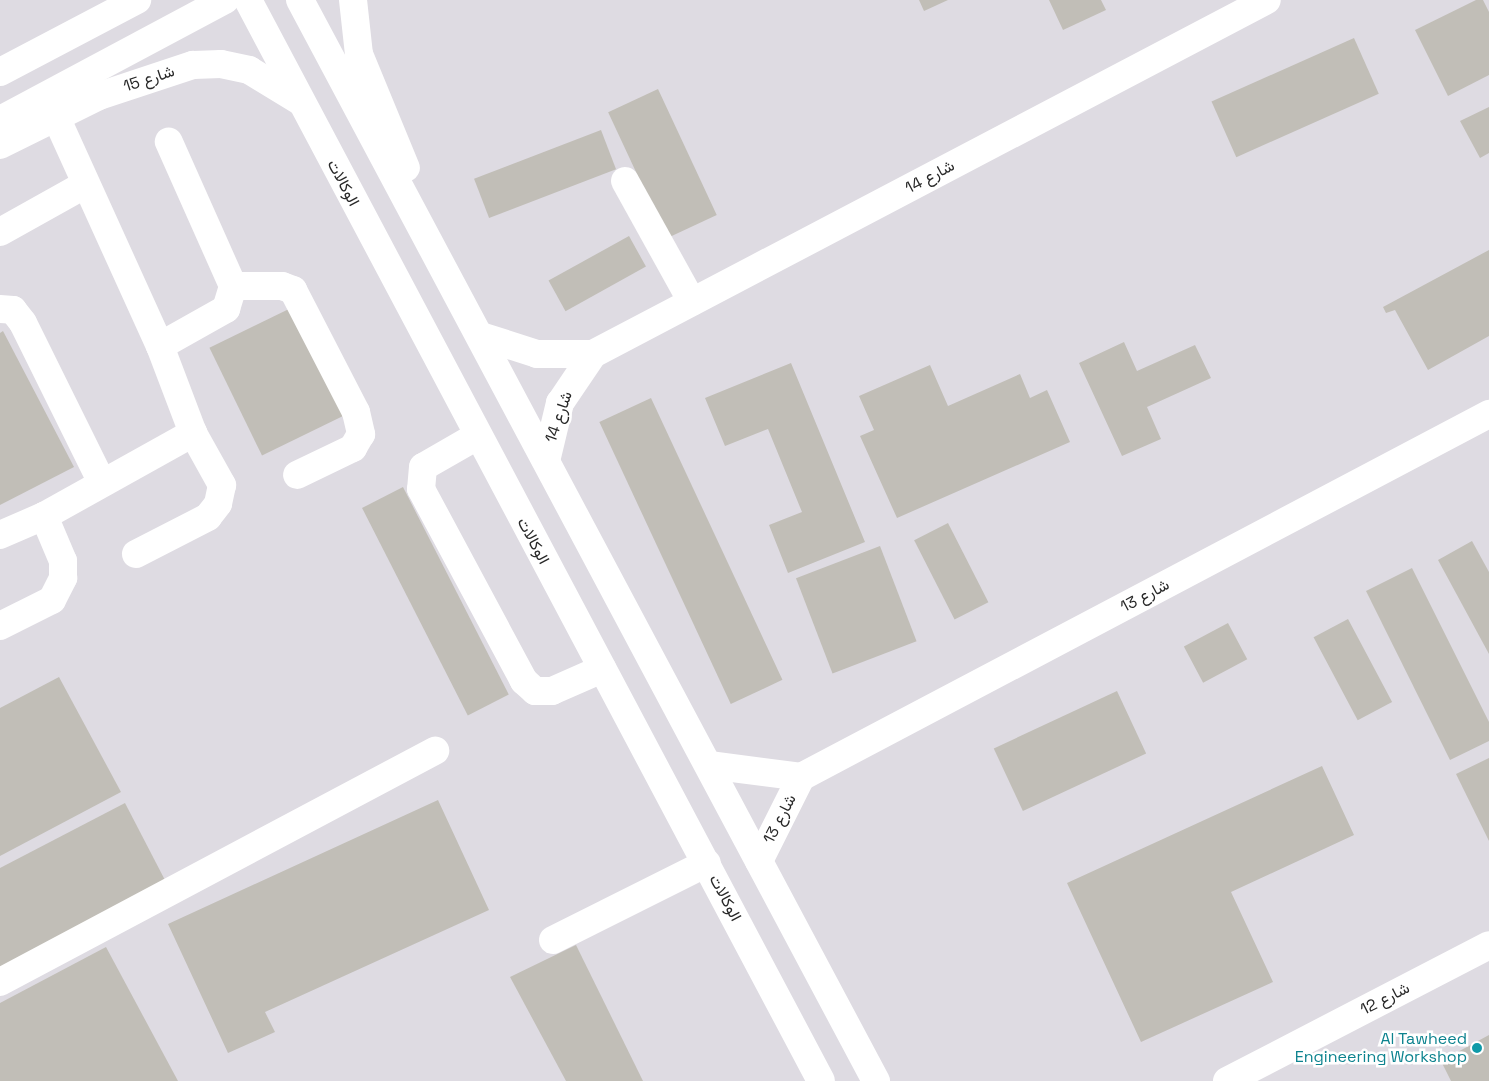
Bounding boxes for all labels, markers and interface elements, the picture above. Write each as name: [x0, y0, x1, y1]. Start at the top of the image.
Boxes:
street label: شارع 15: [121, 62, 177, 96]
street label: شارع 14: [902, 156, 958, 198]
street label: الوكالات: [323, 157, 363, 209]
street label: شارع 14: [541, 389, 577, 445]
street label: الوكالات: [513, 515, 553, 567]
street label: شارع 13: [1117, 575, 1173, 617]
street label: شارع 13: [759, 791, 801, 847]
street label: الوكالات: [705, 872, 745, 924]
street label: شارع 12: [1357, 979, 1413, 1019]
place label: Al Tawheed Engineering Workshop: [1295, 1029, 1467, 1067]
marker: Al Tawheed Engineering Workshop: [1471, 1042, 1483, 1054]

